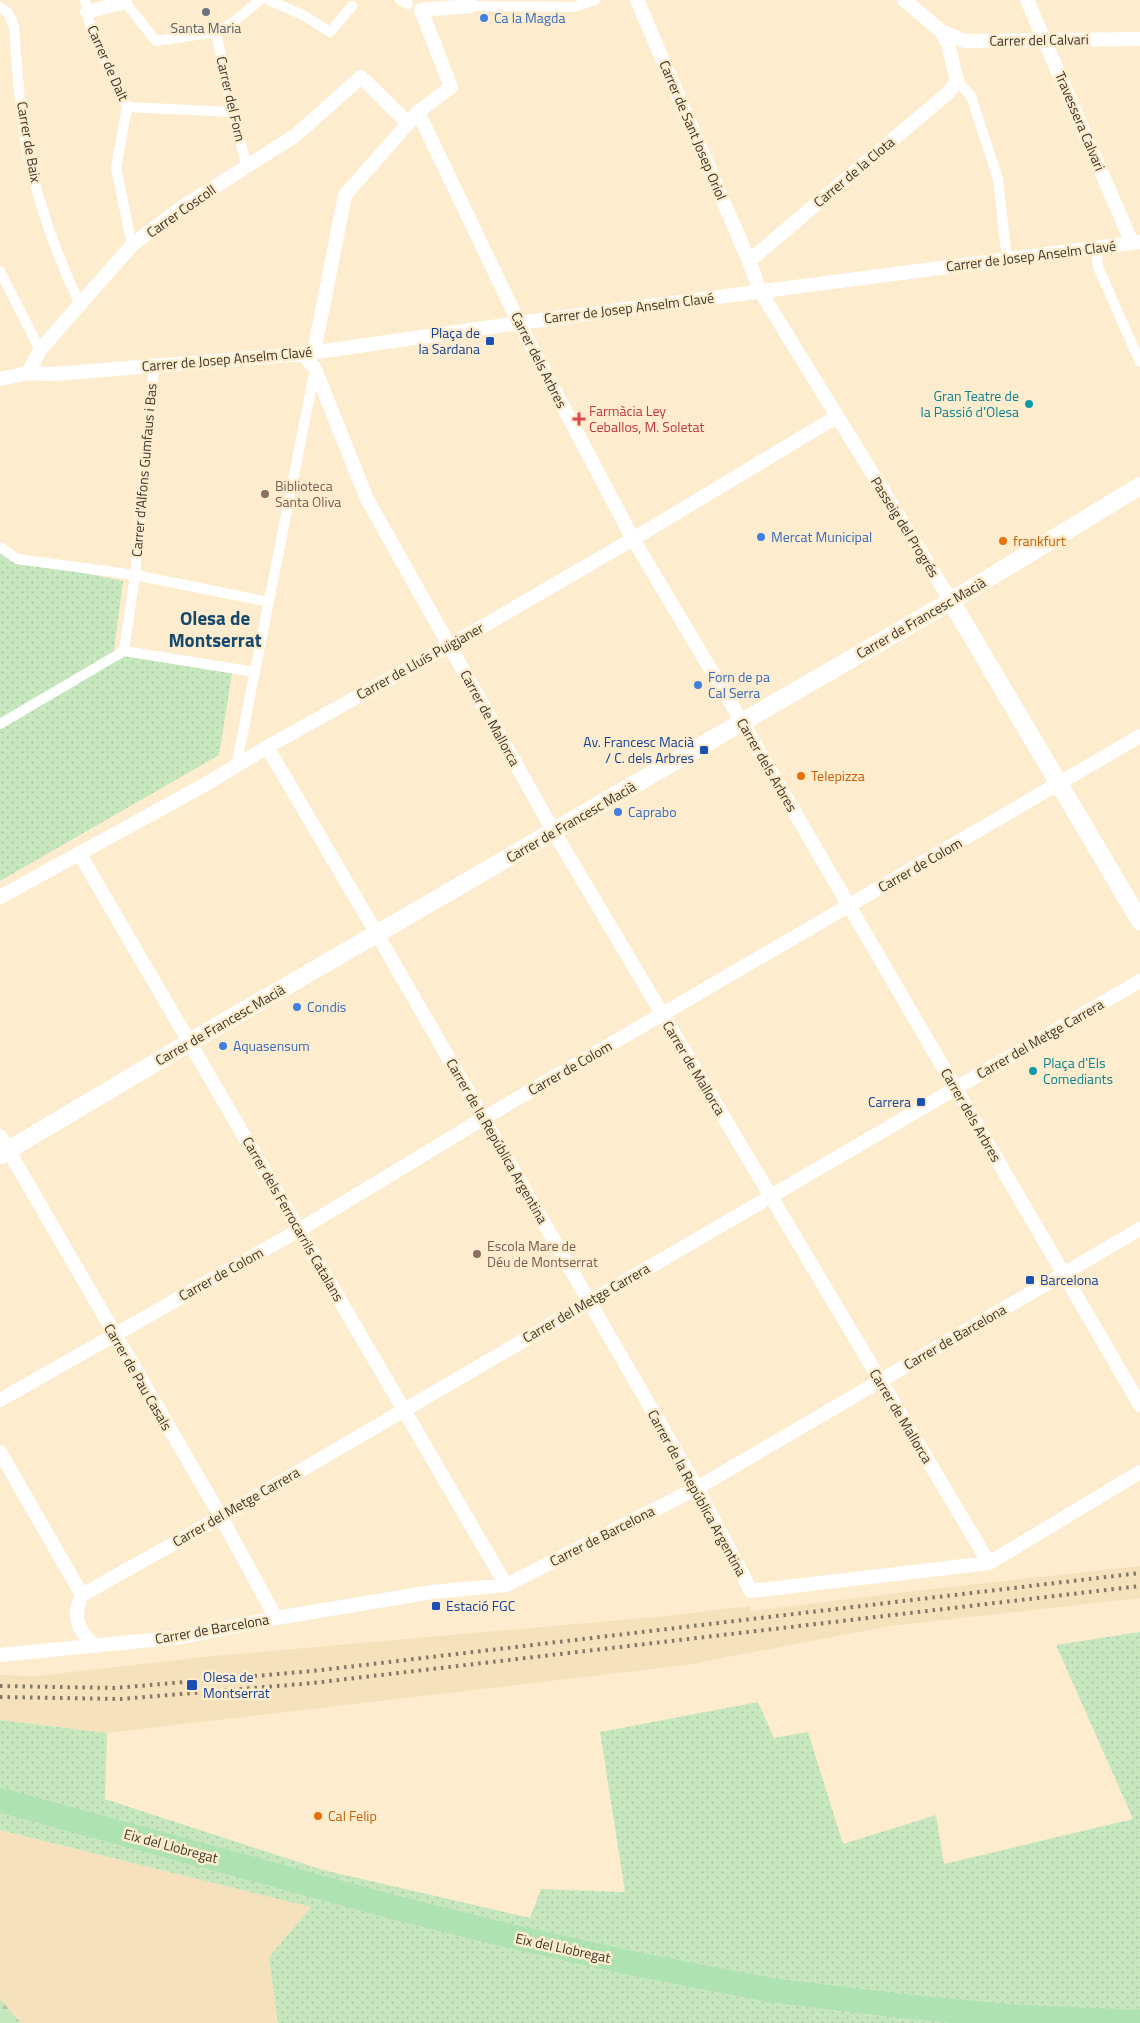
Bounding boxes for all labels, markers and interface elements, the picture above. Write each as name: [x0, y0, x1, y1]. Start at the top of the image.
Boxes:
marker: Santa Maria: [200, 6, 212, 18]
place label: Ca la Magda: [494, 7, 565, 28]
marker: Ca la Magda: [478, 12, 490, 24]
place label: Santa Maria: [171, 17, 241, 38]
street label: Carrer de Dalt: [82, 22, 135, 104]
street label: Carrer del Calvari: [989, 28, 1089, 51]
street label: Carrer del Forn: [211, 54, 251, 144]
street label: Carrer de Sant Josep Oriol: [654, 57, 732, 203]
street label: Travessera Calvari: [1050, 68, 1111, 174]
street label: Carrer de Baix: [12, 100, 47, 185]
street label: Carrer de la Clota: [809, 131, 899, 212]
street label: Carrer Coscoll: [142, 179, 220, 242]
street label: Carrer de Josep Anselm Clavé: [945, 235, 1117, 276]
street label: Carrer de Josep Anselm Clavé: [543, 287, 715, 328]
street label: Carrer dels Arbres: [506, 308, 573, 411]
place label: Plaça de la Sardana: [418, 322, 480, 359]
marker: Plaça de la Sardana: [484, 335, 496, 347]
street label: Carrer de Josep Anselm Clavé: [141, 341, 313, 376]
street label: Carrer d'Alfons Gumfaus i Bas: [125, 382, 162, 558]
place label: Gran Teatre de la Passió d'Olesa: [920, 385, 1019, 422]
marker: Gran Teatre de la Passió d'Olesa: [1023, 398, 1035, 410]
place label: Farmàcia Ley Ceballos, M. Soletat: [589, 400, 705, 437]
marker: Farmàcia Ley Ceballos, M. Soletat: [573, 413, 585, 425]
street label: Passeig del Progrés: [866, 472, 945, 581]
place label: Biblioteca Santa Oliva: [275, 475, 341, 512]
marker: Biblioteca Santa Oliva: [259, 488, 271, 500]
place label: Mercat Municipal: [771, 526, 872, 547]
place label: frankfurt: [1013, 530, 1066, 551]
marker: Mercat Municipal: [755, 531, 767, 543]
marker: frankfurt: [997, 535, 1009, 547]
street label: Carrer de Francesc Macià: [852, 572, 990, 663]
district label: Olesa de Montserrat: [168, 603, 262, 654]
street label: Carrer de Lluís Puigjaner: [352, 617, 487, 704]
street label: Carrer de Mallorca: [455, 666, 526, 770]
place label: Forn de pa Cal Serra: [708, 666, 770, 703]
marker: Forn de pa Cal Serra: [692, 679, 704, 691]
street label: Carrer dels Arbres: [732, 714, 803, 816]
place label: Av. Francesc Macià / C. dels Arbres: [583, 731, 694, 768]
marker: Av. Francesc Macià / C. dels Arbres: [698, 744, 710, 756]
place label: Telepizza: [811, 765, 865, 786]
marker: Telepizza: [795, 770, 807, 782]
street label: Carrer de Francesc Macià: [502, 776, 640, 867]
place label: Caprabo: [628, 801, 677, 822]
marker: Caprabo: [612, 806, 624, 818]
street label: Carrer de Colom: [874, 832, 966, 897]
street label: Carrer de Francesc Macià: [151, 979, 289, 1070]
street label: Carrer del Metge Carrera: [972, 993, 1107, 1084]
place label: Condis: [307, 996, 346, 1017]
marker: Condis: [291, 1001, 303, 1013]
street label: Carrer de Mallorca: [658, 1016, 731, 1119]
place label: Aquasensum: [233, 1035, 310, 1056]
street label: Carrer de Colom: [524, 1035, 616, 1100]
marker: Aquasensum: [217, 1040, 229, 1052]
place label: Plaça d'Els Comediants: [1043, 1052, 1113, 1089]
street label: Carrer de la República Argentina: [441, 1054, 553, 1227]
street label: Carrer dels Arbres: [936, 1064, 1007, 1166]
marker: Plaça d'Els Comediants: [1027, 1065, 1039, 1077]
place label: Carrera: [868, 1091, 911, 1112]
marker: Carrera: [915, 1096, 927, 1108]
street label: Carrer dels Ferrocarrils Catalans: [238, 1132, 349, 1305]
place label: Escola Mare de Déu de Montserrat: [487, 1235, 598, 1272]
street label: Carrer de Colom: [175, 1242, 267, 1306]
marker: Escola Mare de Déu de Montserrat: [471, 1248, 483, 1260]
street label: Carrer del Metge Carrera: [518, 1257, 653, 1348]
place label: Barcelona: [1040, 1269, 1099, 1290]
marker: Barcelona: [1024, 1274, 1036, 1286]
street label: Carrer de Barcelona: [900, 1299, 1010, 1374]
street label: Carrer de Pau Casals: [99, 1319, 178, 1434]
street label: Carrer de Mallorca: [865, 1364, 938, 1467]
street label: Carrer de la República Argentina: [643, 1406, 752, 1580]
street label: Carrer del Metge Carrera: [168, 1461, 303, 1552]
street label: Carrer de Barcelona: [546, 1500, 658, 1571]
place label: Estació FGC: [446, 1595, 516, 1616]
marker: Estació FGC: [430, 1600, 442, 1612]
street label: Carrer de Barcelona: [153, 1608, 271, 1649]
place label: Olesa de Montserrat: [203, 1666, 270, 1703]
marker: Olesa de Montserrat: [185, 1678, 199, 1692]
place label: Cal Felip: [328, 1805, 377, 1826]
marker: Cal Felip: [312, 1810, 324, 1822]
street label: Eix del Llobregat: [122, 1823, 221, 1868]
street label: Eix del Llobregat: [514, 1927, 613, 1968]

